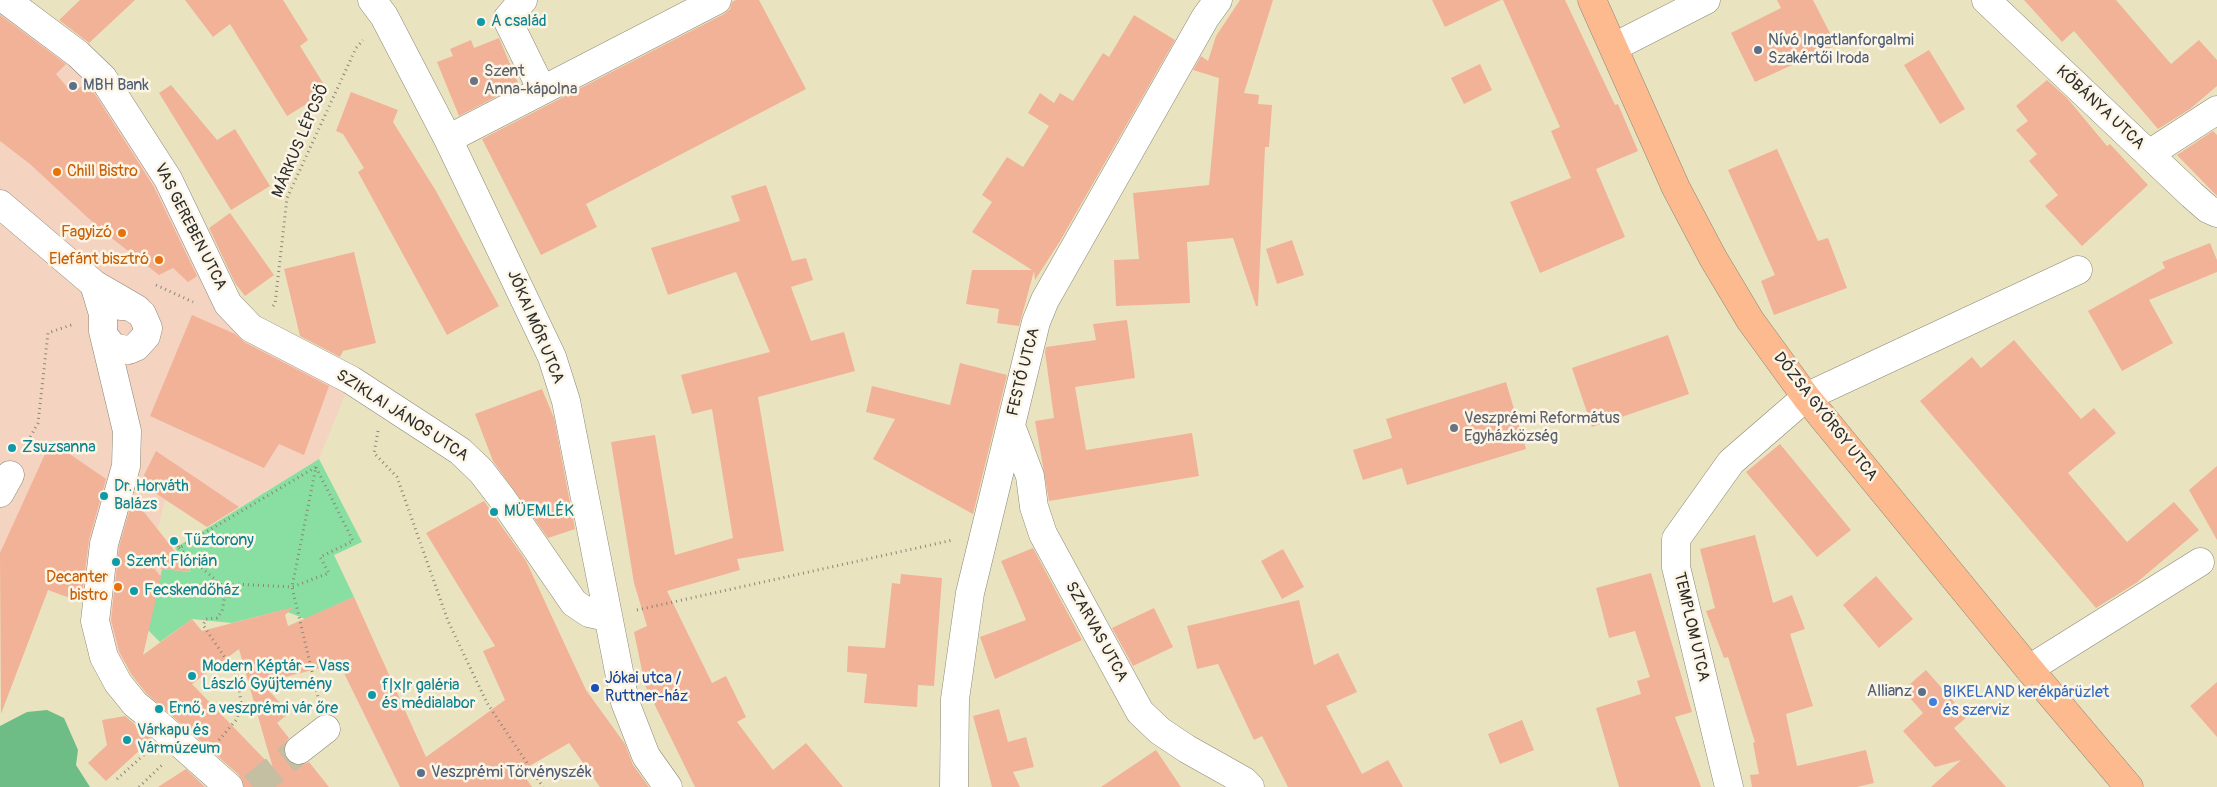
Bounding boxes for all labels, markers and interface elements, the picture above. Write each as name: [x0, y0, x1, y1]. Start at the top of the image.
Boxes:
place label: A család: [491, 12, 547, 32]
marker: A család: [475, 16, 487, 28]
place label: Nívó Ingatlanforgalmi Szakértői Iroda: [1768, 31, 1914, 69]
marker: Nívó Ingatlanforgalmi Szakértői Iroda: [1752, 44, 1764, 56]
place label: Szent Anna-kápolna: [484, 62, 577, 100]
street label: KŐBÁNYA UTCA: [2052, 62, 2148, 154]
marker: Szent Anna-kápolna: [468, 75, 480, 87]
place label: MBH Bank: [83, 76, 149, 96]
marker: MBH Bank: [67, 80, 79, 92]
street label: MÁRKUS LÉPCSŐ: [268, 81, 334, 201]
street label: VAS GEREBEN UTCA: [150, 160, 230, 294]
place label: Chill Bistro: [67, 162, 138, 182]
marker: Chill Bistro: [51, 166, 63, 178]
place label: Fagyizó: [61, 223, 112, 243]
marker: Fagyizó: [116, 227, 128, 239]
place label: Elefánt bisztró: [49, 250, 149, 270]
marker: Elefánt bisztró: [153, 254, 165, 266]
street label: JÓKAI MÓR UTCA: [502, 267, 568, 387]
street label: FESTŐ UTCA: [1004, 326, 1044, 418]
street label: DÓZSA GYÖRGY UTCA: [1769, 349, 1881, 485]
street label: SZIKLAI JÁNOS UTCA: [332, 366, 472, 466]
place label: Veszprémi Református Egyházközség: [1464, 409, 1620, 447]
marker: Veszprémi Református Egyházközség: [1448, 422, 1460, 434]
place label: Zsuzsanna: [22, 438, 96, 458]
marker: Zsuzsanna: [6, 442, 18, 454]
place label: Dr. Horváth Balázs: [114, 477, 189, 515]
marker: Dr. Horváth Balázs: [98, 490, 110, 502]
place label: MÜEMLÉK: [504, 502, 574, 522]
marker: MÜEMLÉK: [488, 506, 500, 518]
place label: Tűztorony: [184, 531, 254, 551]
marker: Tűztorony: [168, 535, 180, 547]
place label: Szent Flórián: [126, 552, 217, 572]
marker: Szent Flórián: [110, 556, 122, 568]
place label: Decanter bistro: [46, 568, 108, 606]
street label: TEMPLOM UTCA: [1669, 571, 1713, 683]
street label: SZARVAS UTCA: [1061, 579, 1131, 685]
marker: Decanter bistro: [112, 581, 124, 593]
place label: Fecskendőház: [144, 581, 240, 601]
marker: Fecskendőház: [128, 585, 140, 597]
place label: Modern Képtár – Vass László Gyűjtemény: [202, 657, 349, 695]
place label: Jókai utca / Ruttner-ház: [605, 669, 688, 707]
marker: Modern Képtár – Vass László Gyűjtemény: [186, 670, 198, 682]
place label: f|x|r galéria és médialabor: [382, 676, 475, 714]
marker: Jókai utca / Ruttner-ház: [589, 682, 601, 694]
place label: Allianz: [1867, 682, 1912, 702]
place label: BIKELAND kerékpárüzlet és szerviz: [1943, 683, 2109, 721]
marker: Allianz: [1916, 686, 1928, 698]
marker: f|x|r galéria és médialabor: [366, 689, 378, 701]
marker: BIKELAND kerékpárüzlet és szerviz: [1927, 696, 1939, 708]
place label: Ernő, a veszprémi vár őre: [169, 699, 338, 719]
marker: Ernő, a veszprémi vár őre: [153, 703, 165, 715]
place label: Várkapu és Vármúzeum: [137, 721, 220, 759]
marker: Várkapu és Vármúzeum: [121, 734, 133, 746]
place label: Veszprémi Törvényszék: [431, 763, 592, 783]
marker: Veszprémi Törvényszék: [415, 767, 427, 779]

